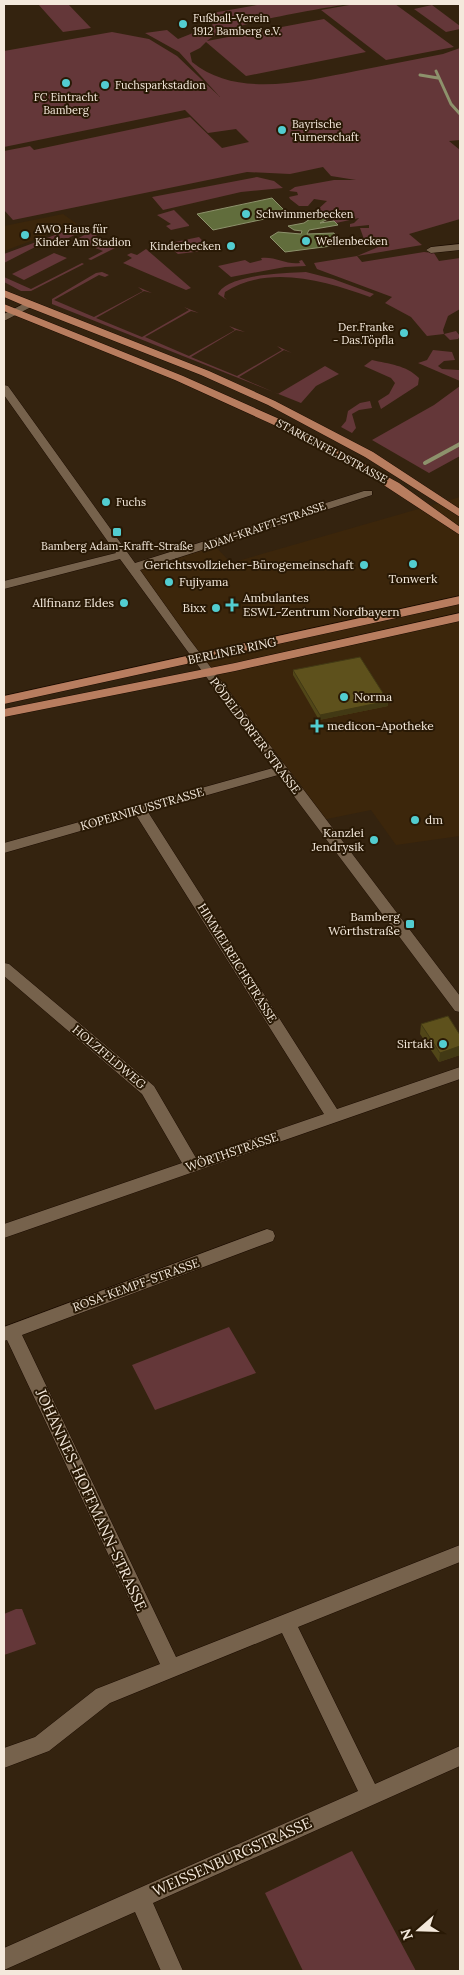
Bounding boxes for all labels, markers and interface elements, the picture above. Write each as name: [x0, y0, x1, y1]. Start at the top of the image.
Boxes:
place label: Fußball-Verein 1912 Bamberg e.V.: [193, 11, 281, 38]
marker: Fußball-Verein 1912 Bamberg e.V.: [177, 18, 189, 30]
marker: FC Eintracht Bamberg: [60, 77, 72, 89]
place label: Fuchsparkstadion: [115, 78, 206, 92]
marker: Fuchsparkstadion: [99, 79, 111, 91]
place label: FC Eintracht Bamberg: [34, 90, 99, 117]
place label: Bayrische Turnerschaft: [292, 117, 360, 144]
marker: Bayrische Turnerschaft: [276, 124, 288, 136]
place label: Schwimmerbecken: [256, 207, 354, 221]
marker: Schwimmerbecken: [240, 208, 252, 220]
place label: AWO Haus für Kinder Am Stadion: [34, 222, 131, 249]
marker: AWO Haus für Kinder Am Stadion: [19, 229, 31, 241]
place label: Wellenbecken: [316, 234, 388, 248]
marker: Wellenbecken: [300, 235, 312, 247]
place label: Kinderbecken: [150, 239, 221, 253]
marker: Kinderbecken: [225, 240, 237, 252]
place label: Der.Franke - Das.Töpfla: [333, 320, 394, 347]
marker: Der.Franke - Das.Töpfla: [398, 327, 410, 339]
street label: STARKENFELDSTRASSE: [274, 416, 390, 486]
place label: Fuchs: [116, 495, 146, 509]
marker: Fuchs: [100, 496, 112, 508]
street label: ADAM-KRAFFT-STRASSE: [200, 498, 328, 554]
marker: Bamberg Adam-Krafft-Straße: [111, 526, 123, 538]
place label: Bamberg Adam-Krafft-Straße: [41, 539, 193, 553]
place label: Gerichtsvollzieher-Bürogemeinschaft: [144, 557, 354, 572]
marker: Tonwerk: [407, 558, 419, 570]
marker: Gerichtsvollzieher-Bürogemeinschaft: [358, 559, 370, 571]
place label: Tonwerk: [389, 571, 438, 586]
place label: Fujiyama: [179, 574, 229, 589]
marker: Fujiyama: [163, 576, 175, 588]
place label: Ambulantes ESWL-Zentrum Nordbayern: [242, 590, 400, 619]
place label: Allfinanz Eldes: [31, 595, 114, 610]
marker: Allfinanz Eldes: [118, 597, 130, 609]
marker: Ambulantes ESWL-Zentrum Nordbayern: [225, 598, 239, 612]
place label: Bixx: [183, 600, 207, 615]
marker: Bixx: [210, 602, 222, 614]
street label: BERLINER RING: [186, 634, 278, 667]
street label: PÖDELDORFER STRASSE: [207, 675, 304, 797]
place label: Norma: [354, 689, 392, 704]
marker: Norma: [338, 691, 350, 703]
place label: medicon-Apotheke: [327, 718, 434, 733]
marker: medicon-Apotheke: [311, 720, 323, 732]
street label: KOPERNIKUSSTRASSE: [78, 784, 205, 833]
place label: dm: [425, 812, 443, 827]
marker: dm: [409, 814, 421, 826]
place label: Kanzlei Jendrysik: [311, 825, 365, 854]
marker: Kanzlei Jendrysik: [368, 834, 380, 846]
street label: HIMMELREICHSTRASSE: [195, 900, 280, 1025]
place label: Bamberg Wörthstraße: [328, 909, 400, 938]
marker: Bamberg Wörthstraße: [404, 918, 416, 930]
street label: HOLZFELDWEG: [70, 1022, 149, 1092]
place label: Sirtaki: [397, 1036, 433, 1051]
marker: Sirtaki: [437, 1038, 449, 1050]
street label: WÖRTHSTRASSE: [184, 1129, 280, 1174]
street label: ROSA-KEMPF-STRASSE: [70, 1255, 201, 1314]
street label: JOHANNES-HOFFMANN-STRASSE: [31, 1385, 151, 1614]
street label: WEISSENBURGSTRASSE: [149, 1813, 314, 1900]
north arrow: [394, 1905, 444, 1955]
text: N: [396, 1926, 417, 1943]

